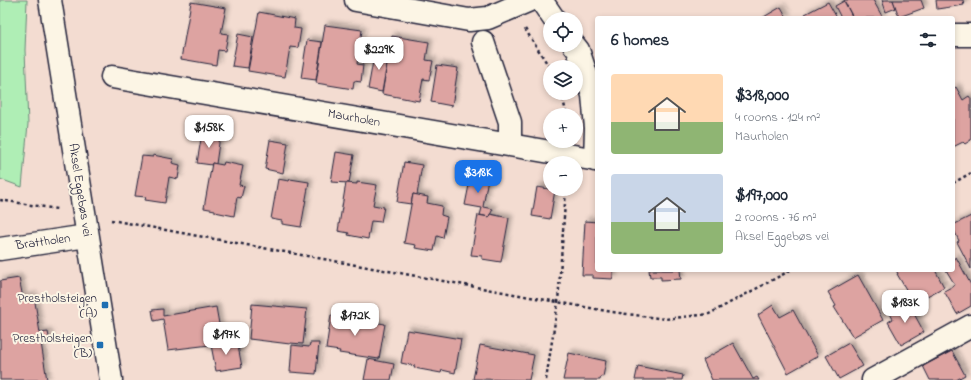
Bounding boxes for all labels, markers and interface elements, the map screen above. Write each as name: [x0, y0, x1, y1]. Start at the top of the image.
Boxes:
map controls: [543, 12, 583, 196]
button: locate: [543, 12, 583, 52]
text: 6 homes: [611, 28, 669, 53]
icon: filters: [917, 29, 939, 51]
pin: $229K: [351, 37, 407, 71]
text: $229K: [363, 40, 395, 59]
button: layers: [543, 60, 583, 100]
text: $318,000: [735, 83, 789, 108]
icon: home: [643, 90, 691, 138]
street label: Maurholen: [326, 104, 382, 132]
button: +: [543, 108, 583, 148]
text: 4 rooms · 124 m²: [735, 108, 820, 127]
pin: $158K: [181, 115, 237, 149]
text: $158K: [194, 118, 224, 137]
text: Maurholen: [735, 127, 788, 146]
street label: Aksel Eggebøs vei: [62, 142, 97, 238]
button: −: [543, 156, 583, 196]
pin: $318K: [450, 160, 506, 194]
text: $318K: [464, 163, 492, 182]
text: $197,000: [735, 183, 788, 208]
icon: home: [643, 190, 691, 238]
text: 2 rooms · 76 m²: [735, 208, 817, 227]
text: Aksel Eggebøs vei: [735, 227, 829, 246]
street label: Brattholen: [13, 229, 72, 255]
place label: Prestholsteigen (A): [17, 289, 97, 323]
pin: $183K: [877, 290, 933, 324]
text: $183K: [891, 293, 919, 312]
marker: Prestholsteigen (A): [100, 300, 110, 310]
pin: $172K: [327, 303, 383, 337]
text: $172K: [340, 306, 370, 325]
pin: $197K: [198, 322, 254, 356]
text: $197K: [212, 325, 240, 344]
place label: Prestholsteigen (B): [12, 329, 92, 363]
marker: Prestholsteigen (B): [95, 340, 105, 350]

